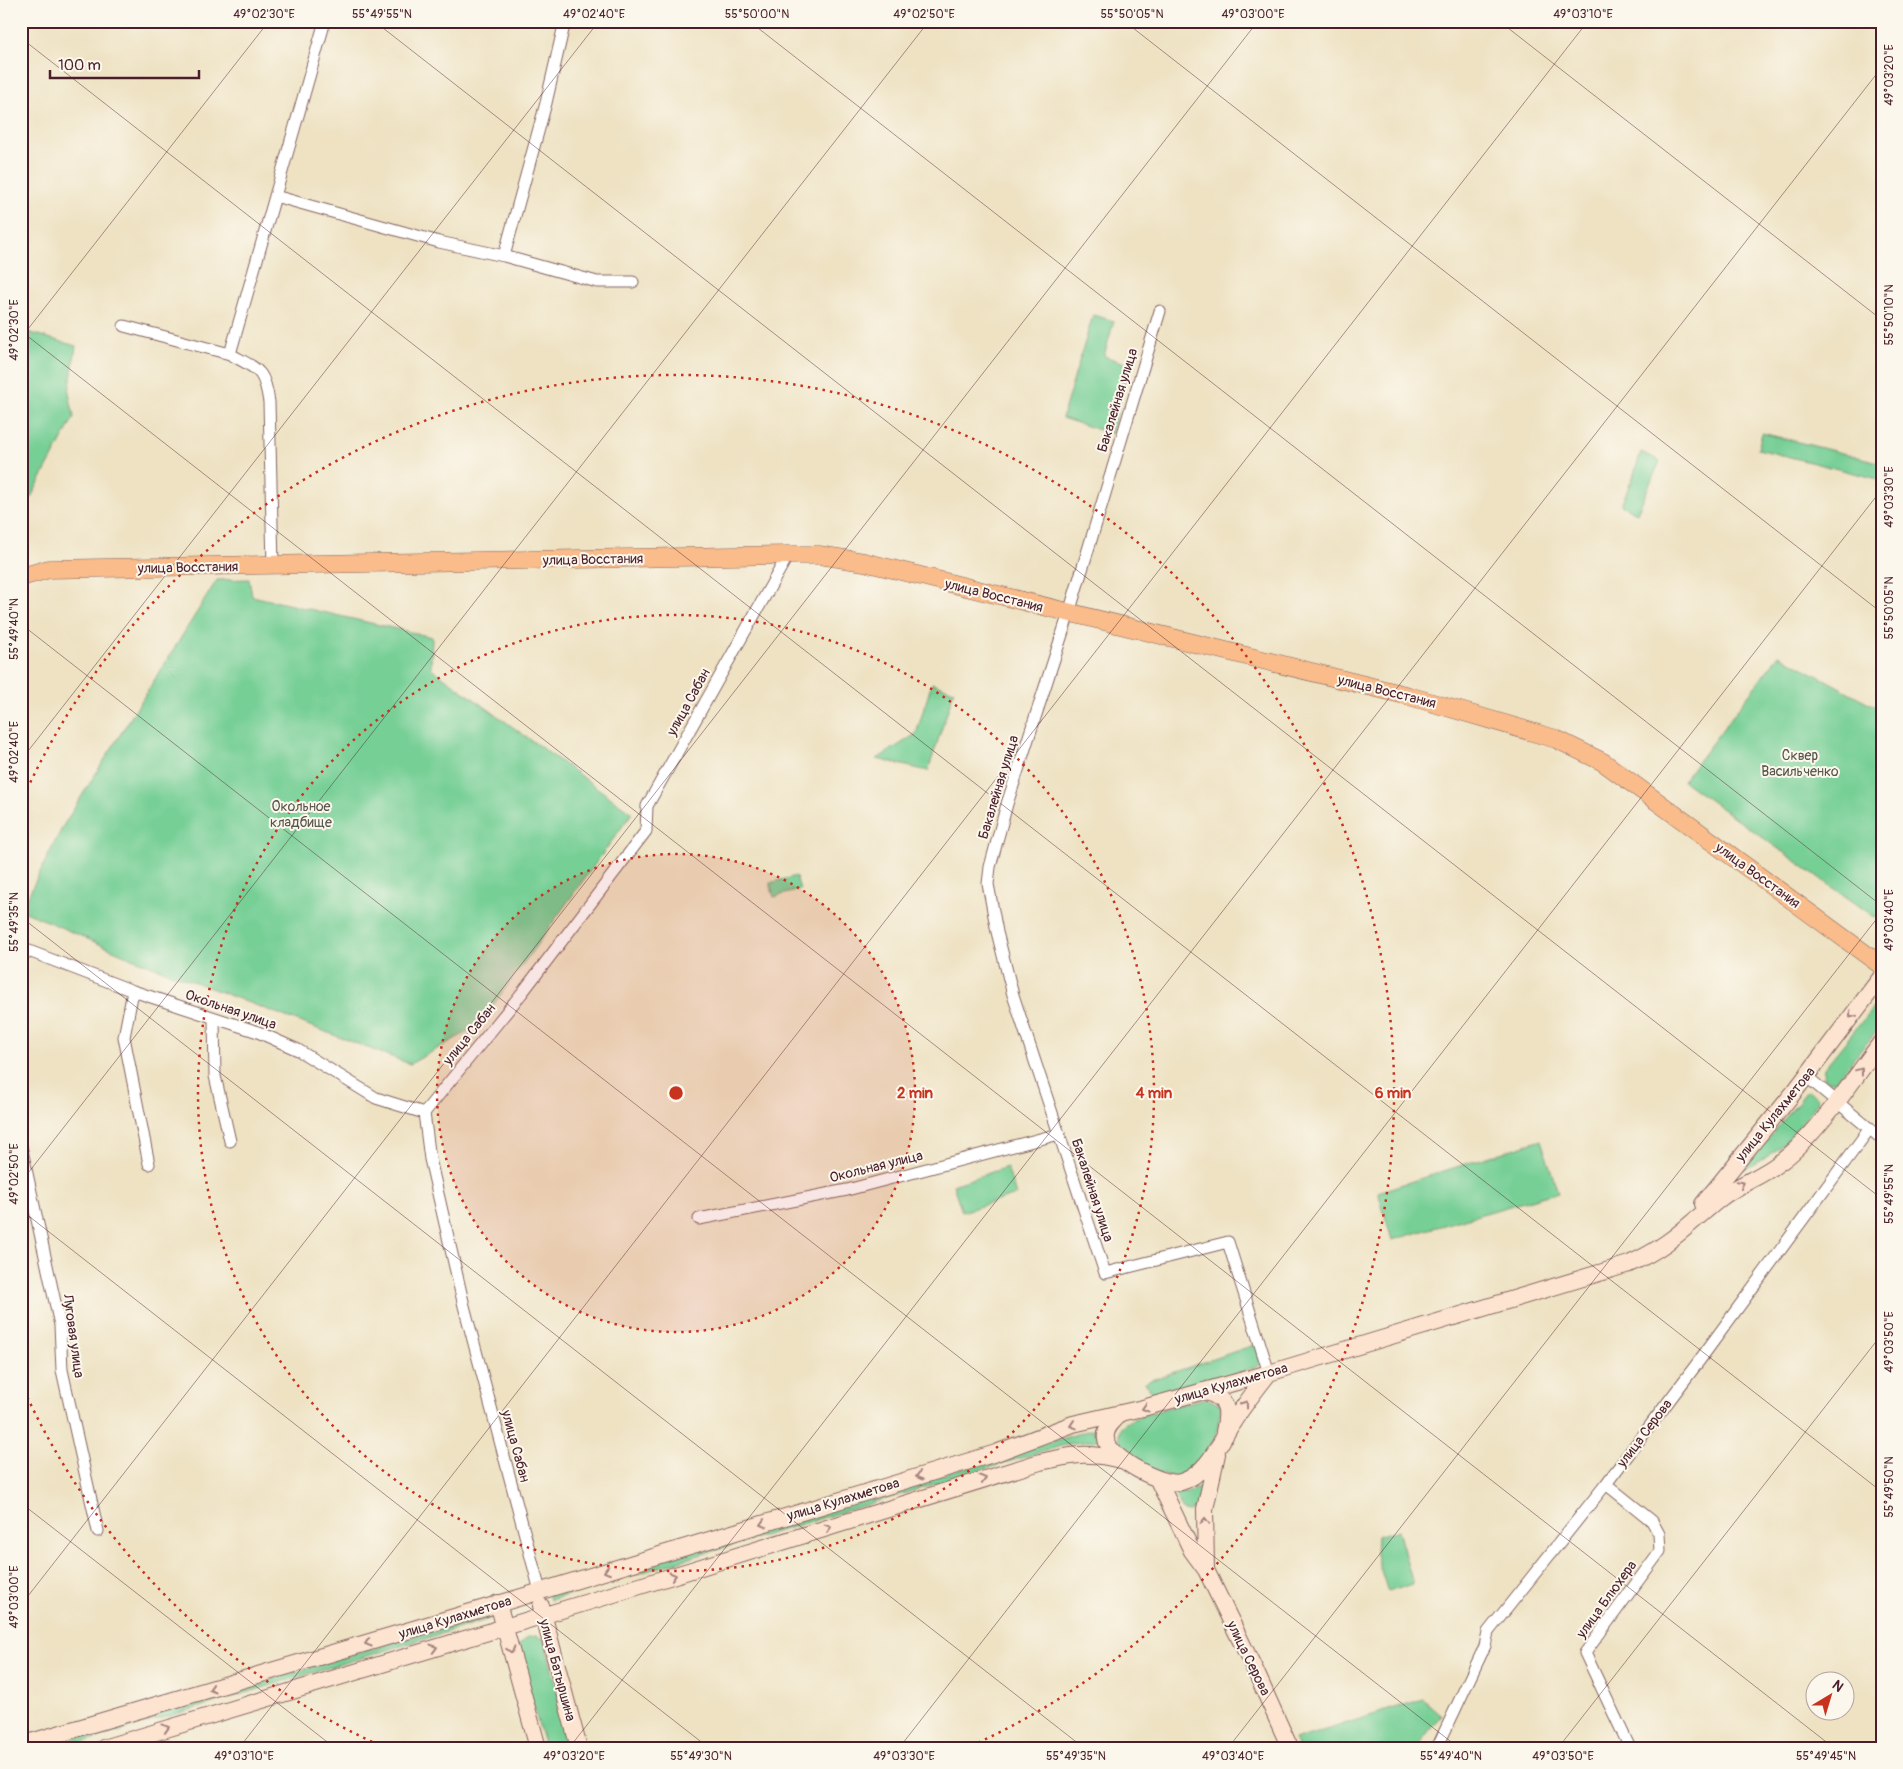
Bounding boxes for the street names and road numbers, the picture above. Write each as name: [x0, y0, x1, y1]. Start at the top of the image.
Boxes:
street label: Бакалейная улица: [1094, 346, 1141, 454]
street label: улица Восстания: [542, 550, 643, 569]
street label: улица Восстания: [137, 558, 238, 577]
street label: улица Восстания: [942, 575, 1045, 616]
street label: улица Сабан: [663, 666, 714, 740]
street label: улица Восстания: [1335, 671, 1438, 712]
street label: Бакалейная улица: [975, 733, 1022, 841]
street label: улица Восстания: [1711, 838, 1803, 912]
street label: Окольная улица: [183, 986, 279, 1033]
street label: улица Сабан: [439, 1000, 499, 1069]
street label: улица Кулахметова: [1731, 1064, 1819, 1166]
street label: Бакалейная улица: [1068, 1136, 1117, 1244]
street label: Окольная улица: [828, 1147, 924, 1186]
street label: Луговая улица: [59, 1292, 88, 1379]
street label: улица Кулахметова: [1172, 1359, 1290, 1408]
street label: улица Серова: [1613, 1396, 1676, 1472]
street label: улица Сабан: [497, 1407, 533, 1484]
street label: улица Кулахметова: [784, 1474, 902, 1525]
street label: улица Блюхера: [1572, 1557, 1640, 1642]
street label: улица Кулахметова: [396, 1592, 514, 1643]
street label: улица Батыршина: [535, 1616, 579, 1723]
street label: улица Серова: [1223, 1617, 1274, 1698]

